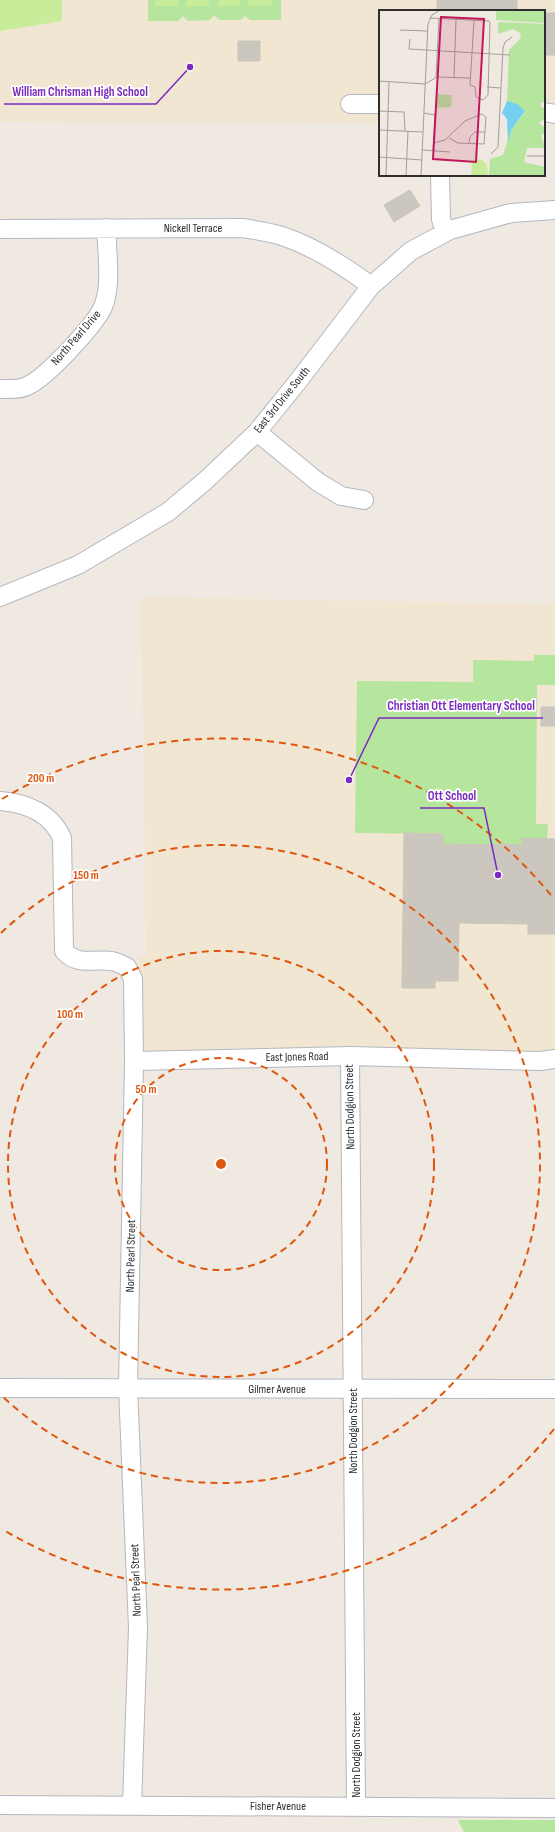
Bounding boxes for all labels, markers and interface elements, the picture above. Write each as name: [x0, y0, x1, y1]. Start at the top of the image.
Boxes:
inset map: [379, 10, 545, 176]
callout: William Chrisman High School: [4, 79, 156, 104]
text: William Chrisman High School: [12, 84, 148, 100]
street label: Nickell Terrace: [164, 221, 222, 236]
street label: North Pearl Drive: [48, 307, 104, 369]
street label: East 3rd Drive South: [251, 364, 313, 436]
callout: Christian Ott Elementary School: [379, 693, 543, 718]
text: Christian Ott Elementary School: [387, 698, 535, 714]
text: 200 m: [28, 771, 54, 786]
callout: Ott School: [420, 783, 484, 808]
text: Ott School: [428, 788, 477, 804]
text: 150 m: [73, 868, 99, 883]
text: 100 m: [57, 1007, 83, 1022]
street label: East Jones Road: [265, 1049, 329, 1065]
street label: North Dodgion Street: [342, 1064, 358, 1150]
text: 50 m: [136, 1082, 156, 1097]
centre of rings: [214, 1157, 228, 1171]
street label: North Pearl Street: [123, 1219, 139, 1293]
street label: Gilmer Avenue: [248, 1382, 306, 1397]
street label: North Dodgion Street: [346, 1388, 361, 1474]
street label: North Pearl Street: [127, 1543, 145, 1617]
street label: North Dodgion Street: [349, 1712, 364, 1798]
street label: Fisher Avenue: [250, 1799, 306, 1814]

